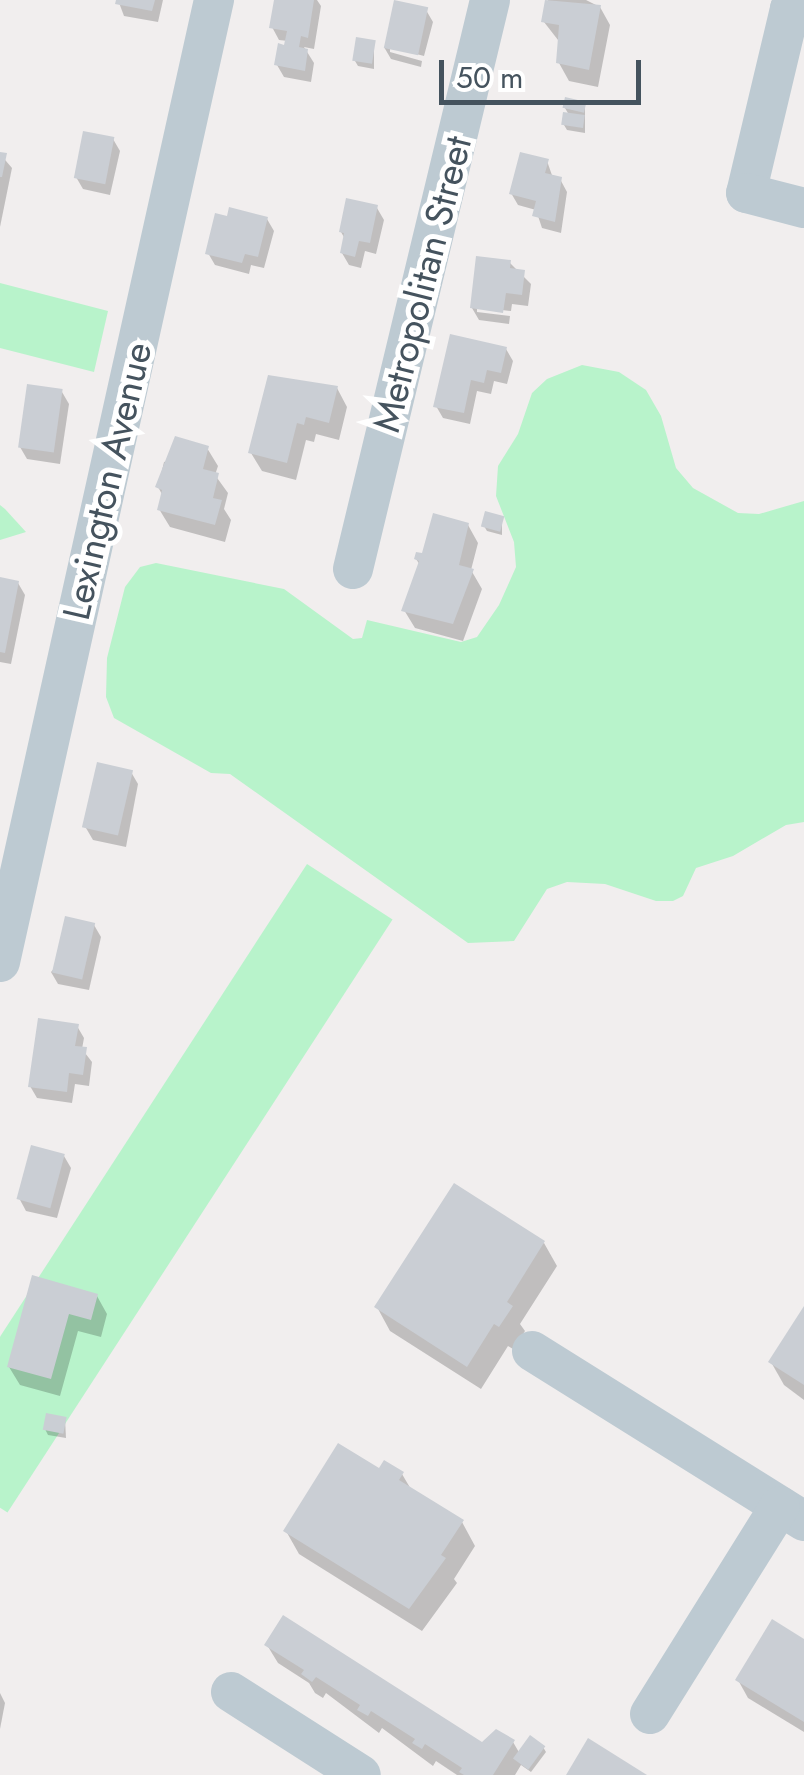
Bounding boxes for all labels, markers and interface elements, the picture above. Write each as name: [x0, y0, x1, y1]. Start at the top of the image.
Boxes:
scale bar: [444, 40, 646, 102]
text: 50 m: [456, 56, 523, 99]
street label: Metropolitan Street: [363, 131, 481, 437]
street label: Lexington Avenue: [53, 338, 161, 624]

